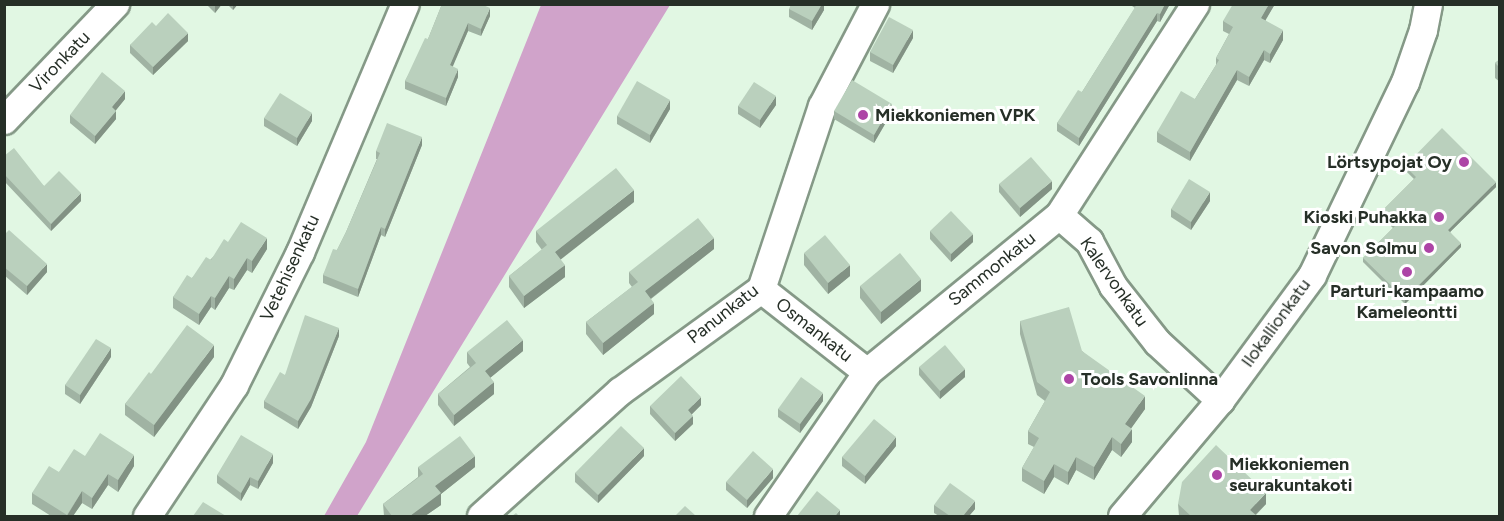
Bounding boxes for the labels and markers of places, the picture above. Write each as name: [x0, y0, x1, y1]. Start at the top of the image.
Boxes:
place label: Miekkoniemen VPK: [875, 104, 1035, 126]
marker: Miekkoniemen VPK: [856, 108, 870, 122]
place label: Lörtsypojat Oy: [1327, 151, 1452, 173]
marker: Lörtsypojat Oy: [1457, 155, 1471, 169]
place label: Kioski Puhakka: [1303, 206, 1427, 228]
marker: Kioski Puhakka: [1432, 210, 1446, 224]
place label: Savon Solmu: [1310, 237, 1417, 259]
marker: Savon Solmu: [1422, 241, 1436, 255]
marker: Parturi-kampaamo Kameleontti: [1400, 265, 1414, 279]
place label: Parturi-kampaamo Kameleontti: [1330, 281, 1484, 324]
place label: Tools Savonlinna: [1081, 368, 1218, 390]
marker: Tools Savonlinna: [1062, 372, 1076, 386]
place label: Miekkoniemen seurakuntakoti: [1229, 454, 1352, 496]
marker: Miekkoniemen seurakuntakoti: [1210, 468, 1224, 482]

